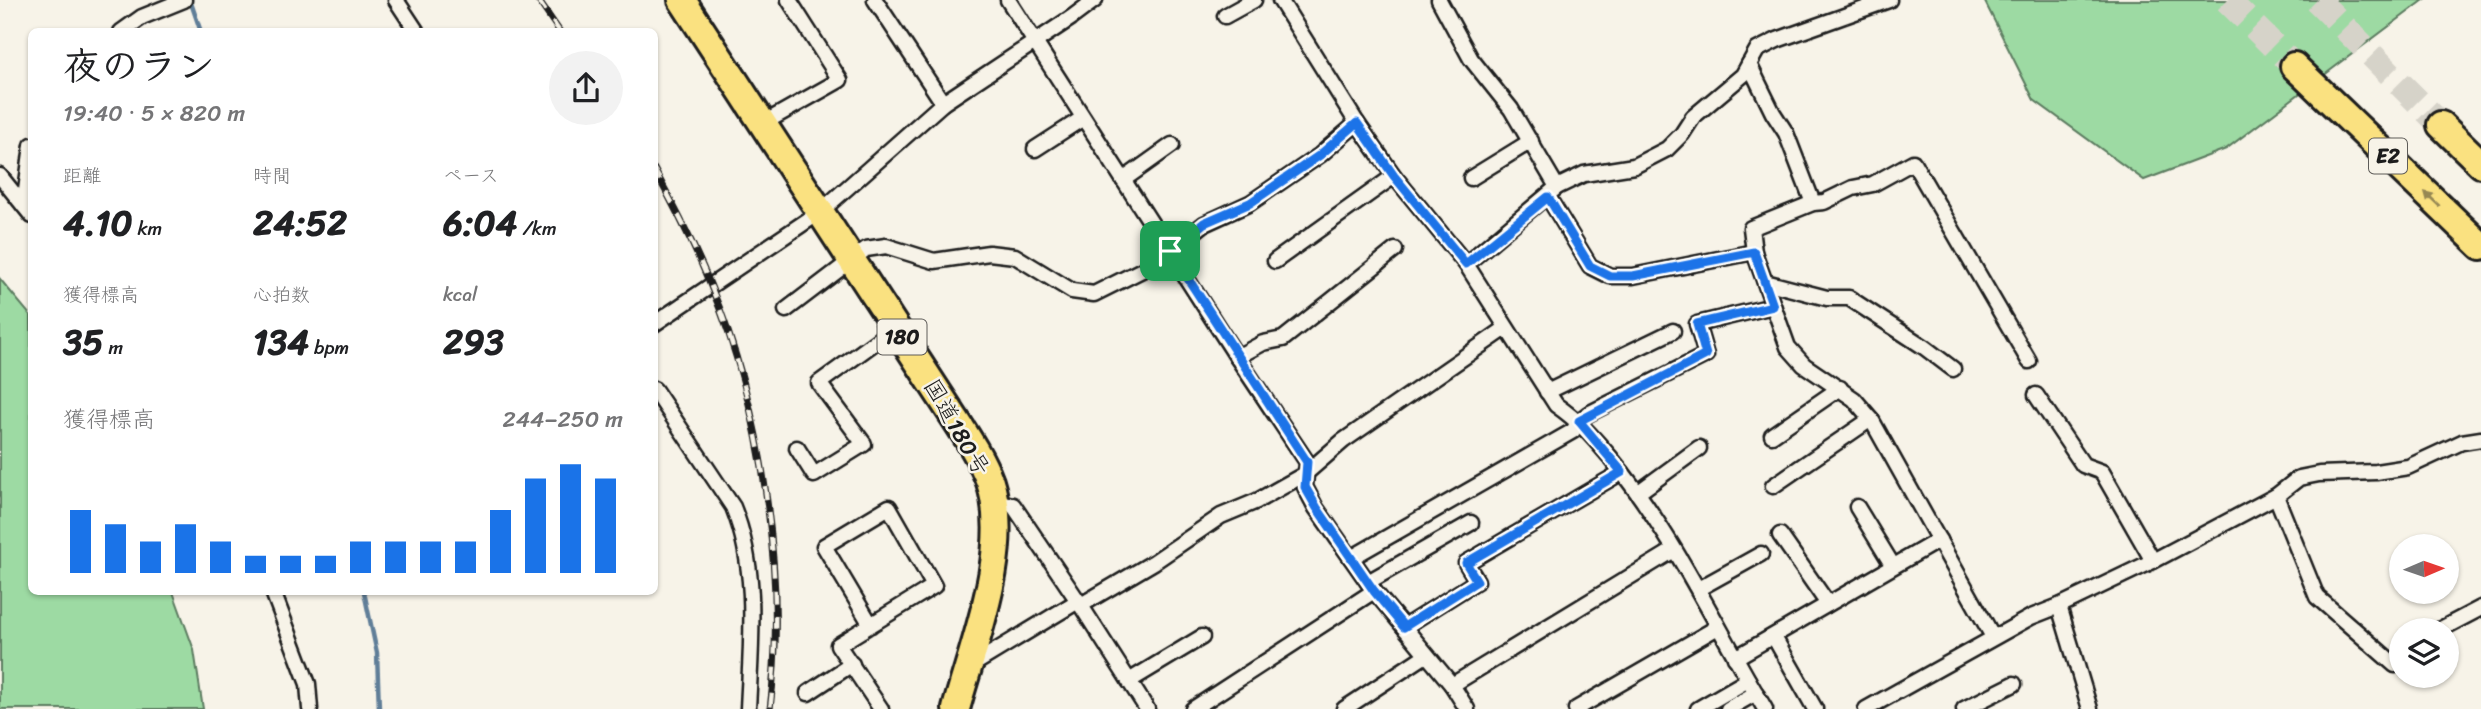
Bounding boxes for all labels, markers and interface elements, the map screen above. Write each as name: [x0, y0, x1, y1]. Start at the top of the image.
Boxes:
text: 夜のラン: [63, 33, 215, 100]
button: share: [549, 51, 623, 125]
text: 19:40 · 5 × 820 m: [63, 93, 245, 134]
road number: E2: [2369, 138, 2407, 174]
text: 距離: [63, 159, 101, 192]
text: 時間: [253, 159, 291, 192]
text: ペース: [443, 159, 499, 192]
one-way arrow: [2424, 191, 2440, 207]
text: 4.10: [63, 192, 133, 254]
text: 24:52: [253, 192, 347, 254]
text: 6:04: [443, 192, 517, 254]
text: km: [133, 212, 162, 245]
text: /km: [517, 212, 557, 245]
pin: [1140, 221, 1200, 281]
icon: arrive: [1151, 232, 1189, 270]
text: 獲得標高: [63, 278, 139, 311]
text: 心拍数: [253, 278, 310, 311]
text: kcal: [443, 278, 478, 311]
text: 35: [63, 311, 104, 373]
text: 134: [253, 311, 309, 373]
text: 293: [443, 311, 504, 373]
road number: 180: [878, 320, 926, 354]
text: m: [104, 331, 123, 364]
text: bpm: [309, 331, 349, 364]
street label: 国道180号: [912, 371, 1001, 484]
text: 獲得標高: [63, 399, 155, 440]
text: 244–250 m: [502, 399, 623, 440]
north arrow: [2389, 534, 2459, 604]
map controls: [2389, 534, 2459, 688]
button: layers: [2389, 618, 2459, 688]

